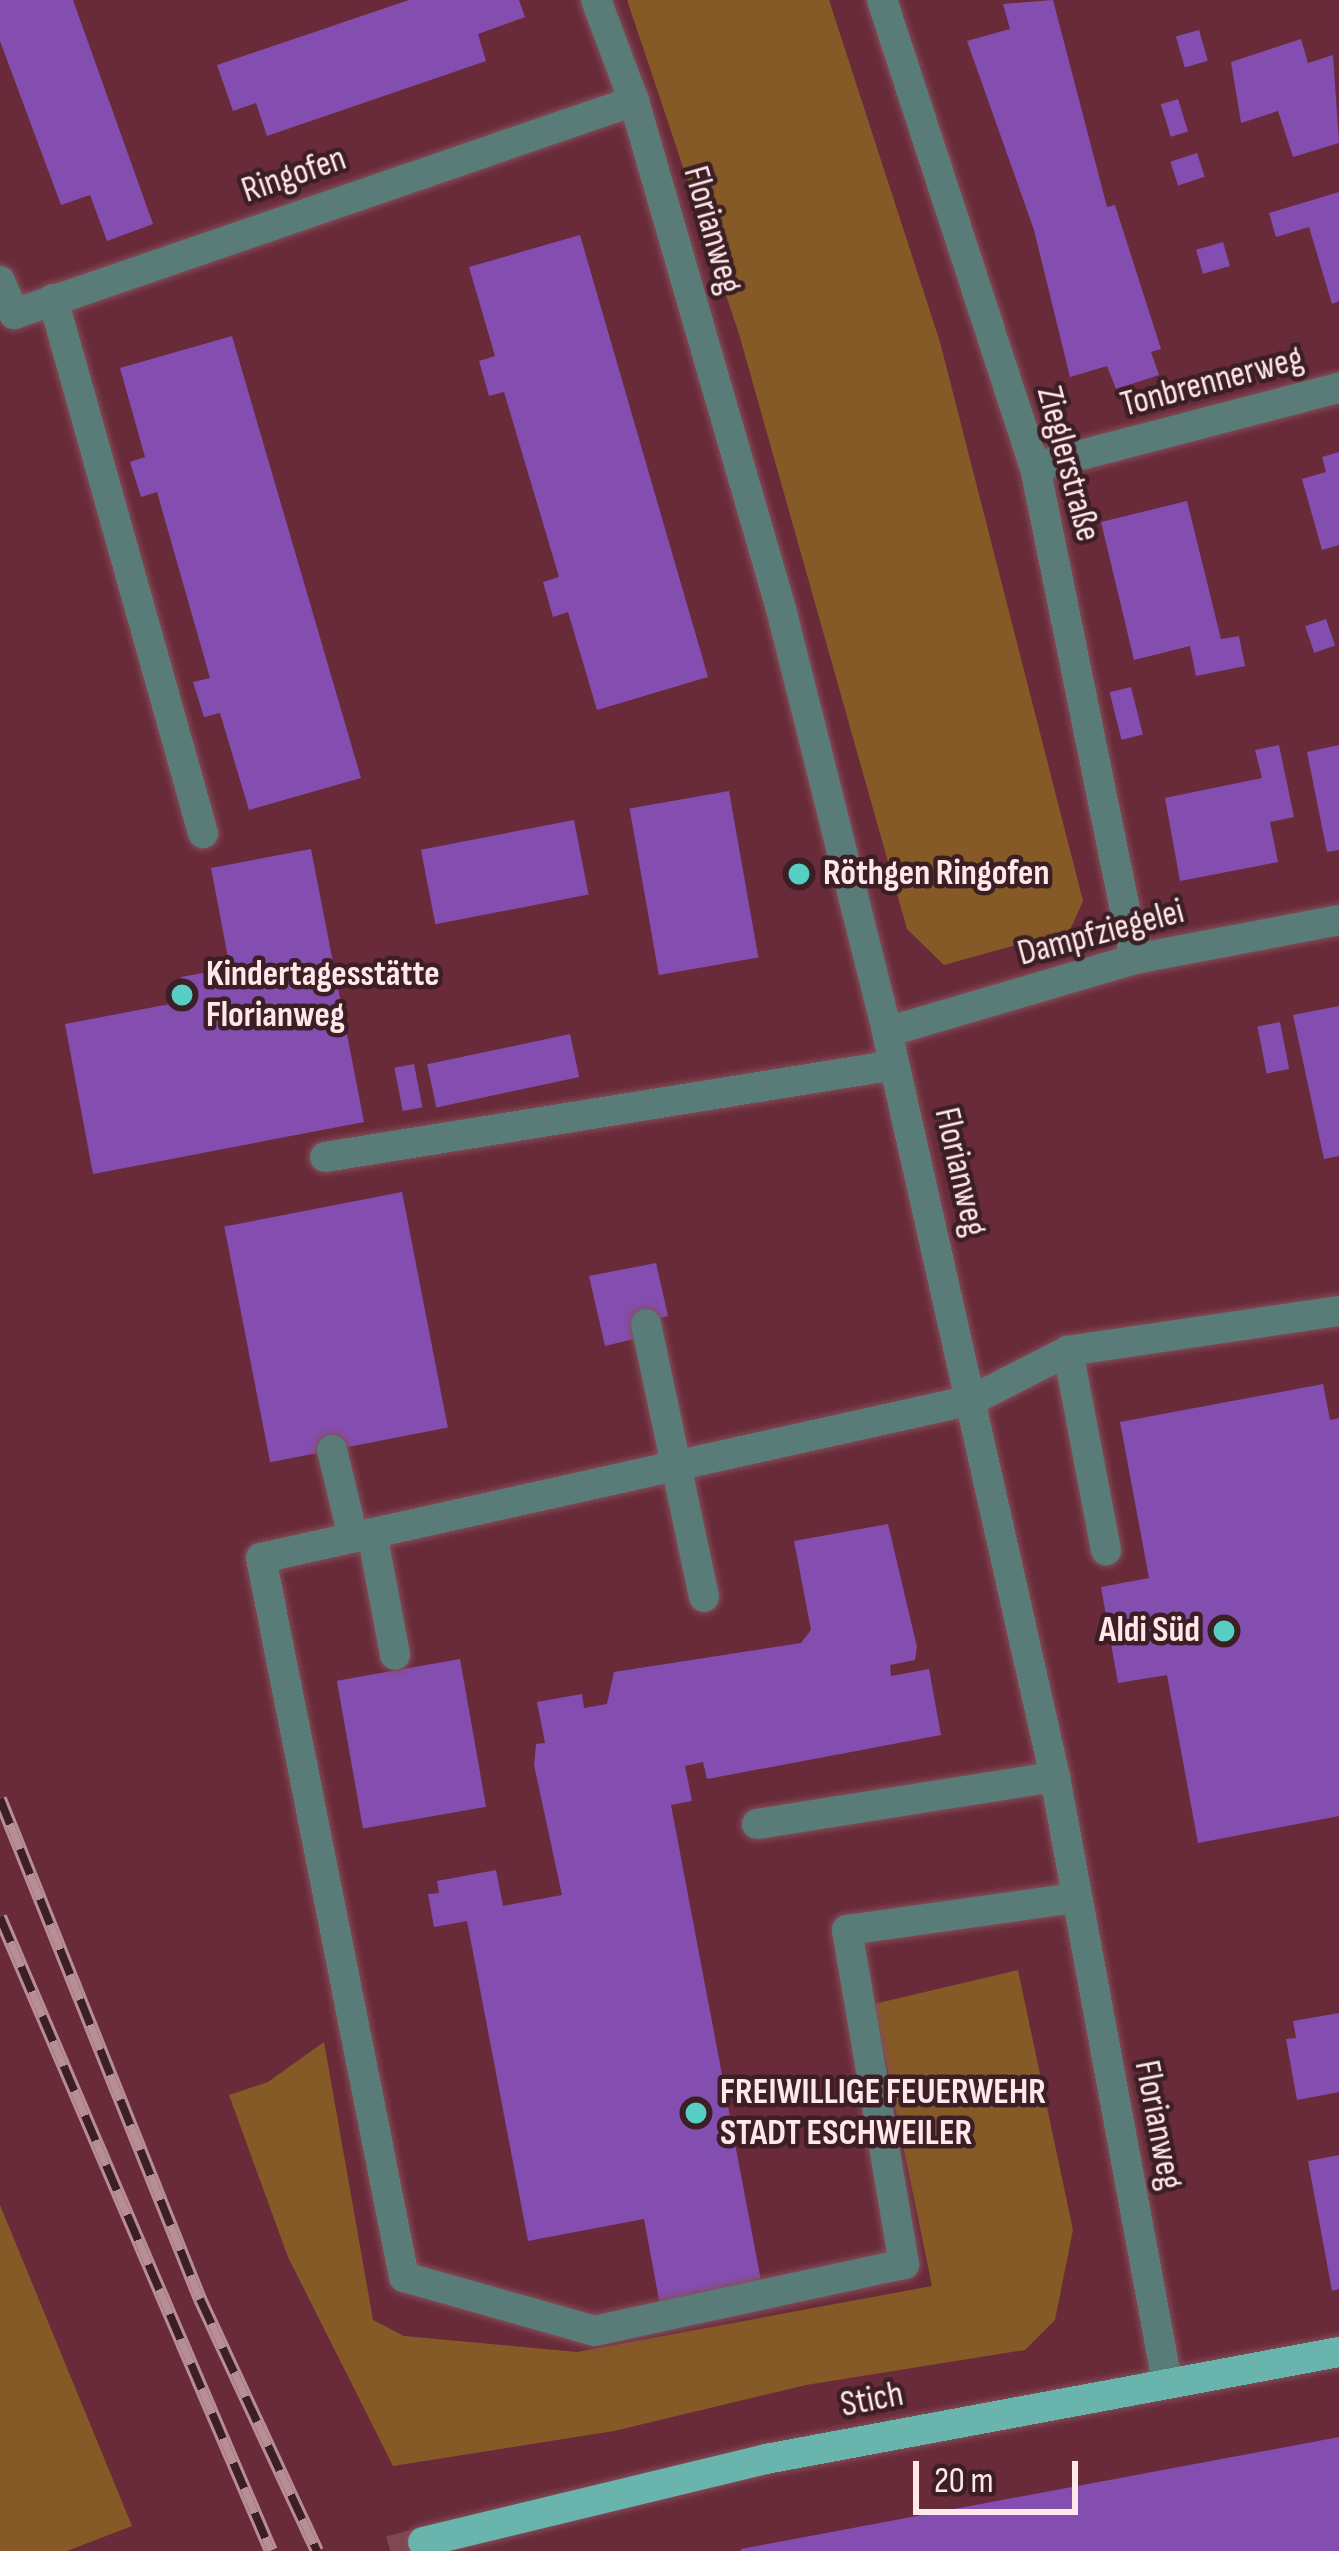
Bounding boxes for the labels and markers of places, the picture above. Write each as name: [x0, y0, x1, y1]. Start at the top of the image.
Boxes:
place label: Röthgen Ringofen: [823, 852, 1049, 896]
marker: Röthgen Ringofen: [786, 861, 812, 887]
place label: Kindertagesstätte Florianweg: [206, 952, 440, 1037]
marker: Kindertagesstätte Florianweg: [169, 982, 195, 1008]
place label: Aldi Süd: [1099, 1609, 1200, 1653]
marker: Aldi Süd: [1211, 1618, 1237, 1644]
place label: FREIWILLIGE FEUERWEHR STADT ESCHWEILER: [720, 2070, 1046, 2155]
marker: FREIWILLIGE FEUERWEHR STADT ESCHWEILER: [683, 2100, 709, 2126]

